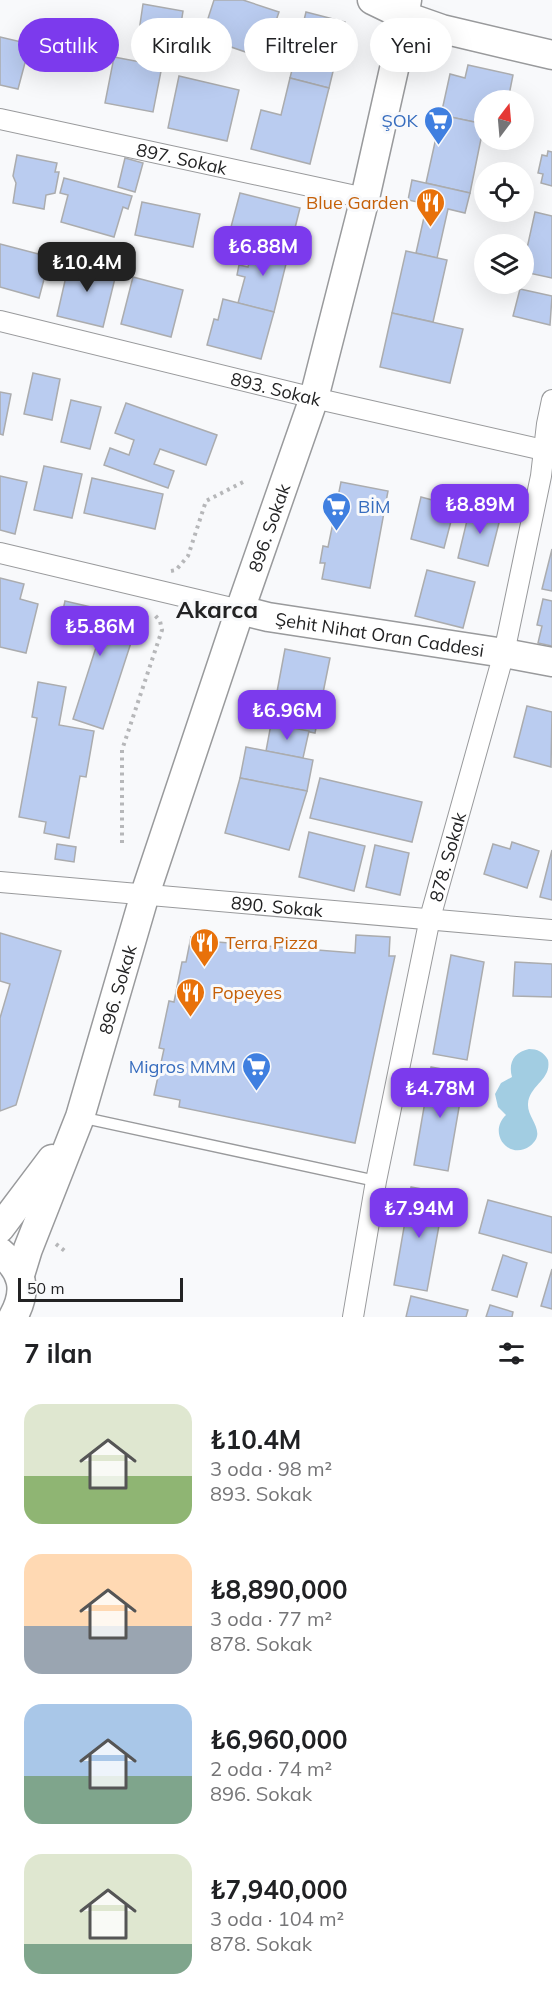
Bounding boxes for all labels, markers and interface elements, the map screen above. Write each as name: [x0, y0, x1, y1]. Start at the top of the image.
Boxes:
chip: Satılık: [18, 18, 119, 72]
chip: Kiralık: [131, 18, 232, 72]
chip: Filtreler: [244, 18, 358, 72]
chip: Yeni: [370, 18, 452, 72]
north arrow: [474, 90, 534, 150]
map controls: [474, 90, 534, 294]
supermarket icon: ŞOK: [423, 104, 455, 146]
place label: ŞOK: [381, 109, 419, 132]
street label: 897. Sokak: [134, 137, 230, 179]
button: locate: [474, 162, 534, 222]
restaurant icon: Blue Garden: [414, 186, 446, 228]
place label: Blue Garden: [306, 191, 409, 214]
pin: ₺6.88M: [214, 226, 312, 277]
text: ₺6.88M: [228, 233, 298, 258]
button: layers: [474, 234, 534, 294]
pin: ₺10.4M: [38, 242, 136, 293]
text: ₺10.4M: [52, 249, 122, 274]
street label: 893. Sokak: [228, 367, 324, 411]
street label: 896. Sokak: [243, 480, 295, 575]
pin: ₺8.89M: [431, 484, 529, 535]
supermarket icon: BİM: [321, 490, 353, 532]
text: ₺8.89M: [445, 491, 515, 516]
place label: BİM: [358, 495, 390, 518]
district label: Akarca: [176, 594, 258, 624]
pin: ₺5.86M: [51, 606, 149, 657]
street label: Şehit Nihat Oran Caddesi: [274, 607, 486, 661]
text: ₺5.86M: [65, 613, 135, 638]
pin: ₺6.96M: [238, 690, 336, 741]
text: ₺6.96M: [252, 697, 322, 722]
street label: 878. Sokak: [424, 809, 471, 904]
street label: 890. Sokak: [230, 891, 325, 922]
restaurant icon: Terra Pizza: [188, 926, 220, 968]
place label: Terra Pizza: [225, 931, 318, 954]
street label: 896. Sokak: [93, 941, 141, 1037]
restaurant icon: Popeyes: [175, 976, 207, 1018]
place label: Popeyes: [212, 981, 282, 1004]
supermarket icon: Migros MMM: [241, 1050, 273, 1092]
place label: Migros MMM: [129, 1055, 236, 1078]
pin: ₺4.78M: [391, 1068, 489, 1119]
text: ₺4.78M: [405, 1075, 475, 1100]
pin: ₺7.94M: [370, 1188, 468, 1239]
text: ₺7.94M: [384, 1195, 454, 1220]
scale bar: [18, 1275, 183, 1302]
text: 50 m: [27, 1278, 64, 1298]
text: 7 ilan: [24, 1337, 92, 1370]
icon: filters: [495, 1337, 528, 1370]
text: ₺10.4M: [210, 1423, 301, 1456]
icon: home: [72, 1428, 144, 1500]
text: 3 oda · 98 m²: [210, 1456, 332, 1481]
text: 893. Sokak: [210, 1481, 312, 1506]
text: ₺8,890,000: [210, 1573, 348, 1606]
icon: home: [72, 1578, 144, 1650]
text: 3 oda · 77 m²: [210, 1606, 332, 1631]
text: 878. Sokak: [210, 1631, 312, 1656]
text: ₺6,960,000: [210, 1723, 348, 1756]
icon: home: [72, 1728, 144, 1800]
text: 2 oda · 74 m²: [210, 1756, 332, 1781]
text: 896. Sokak: [210, 1781, 312, 1806]
text: ₺7,940,000: [210, 1873, 348, 1906]
icon: home: [72, 1878, 144, 1950]
text: 3 oda · 104 m²: [210, 1906, 344, 1931]
text: 878. Sokak: [210, 1931, 312, 1956]

